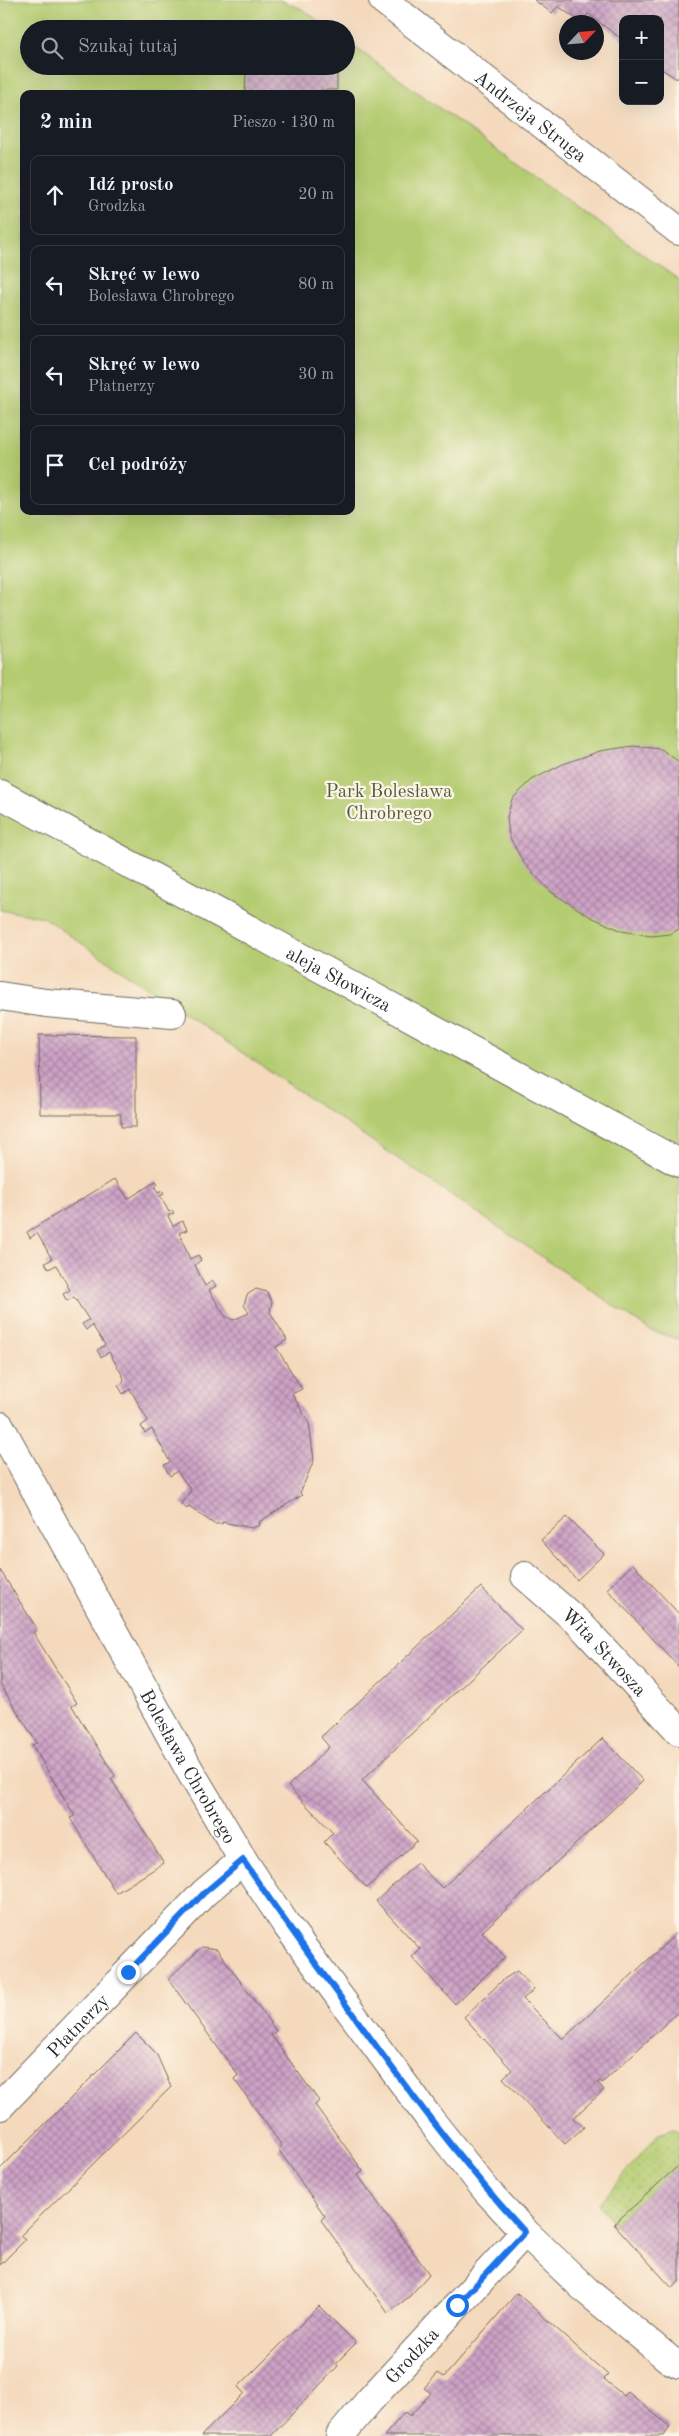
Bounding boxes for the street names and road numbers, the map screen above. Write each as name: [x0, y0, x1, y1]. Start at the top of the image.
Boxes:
street label: Andrzeja Struga: [470, 68, 590, 167]
street label: aleja Słowicza: [282, 944, 394, 1017]
street label: Wita Stwosza: [557, 1606, 649, 1701]
street label: Bolesława Chrobrego: [135, 1687, 238, 1848]
street label: Płatnerzy: [45, 1992, 114, 2062]
street label: Grodzka: [383, 2325, 444, 2388]

